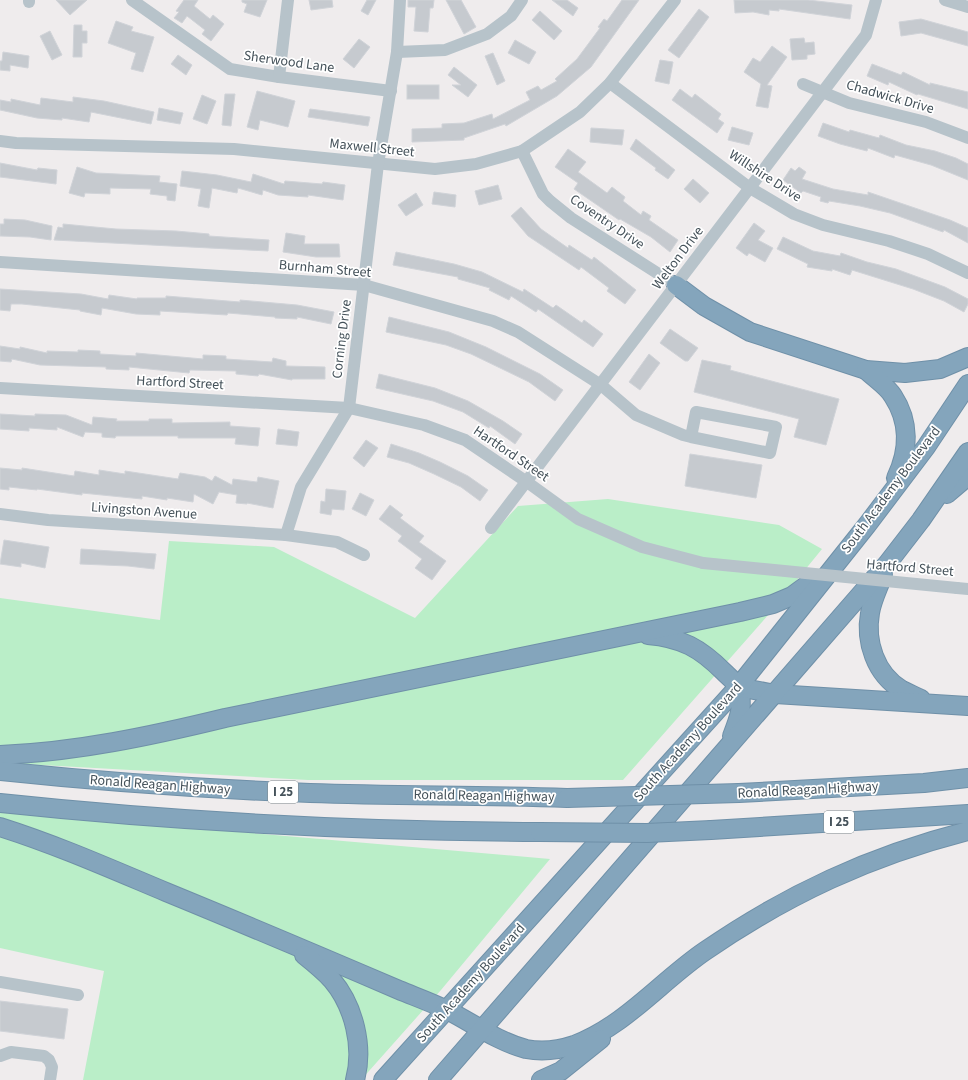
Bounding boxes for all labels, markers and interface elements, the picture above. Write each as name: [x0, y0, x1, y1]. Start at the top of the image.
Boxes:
street label: Sherwood Lane: [242, 46, 336, 78]
street label: Chadwick Drive: [844, 75, 936, 119]
street label: Maxwell Street: [328, 134, 416, 162]
street label: Willshire Drive: [725, 145, 805, 207]
street label: Coventry Drive: [566, 190, 648, 254]
street label: Welton Drive: [648, 222, 708, 294]
street label: Burnham Street: [278, 255, 372, 283]
street label: Corning Drive: [327, 298, 357, 380]
street label: Hartford Street: [136, 371, 225, 395]
street label: Hartford Street: [469, 421, 553, 487]
street label: South Academy Boulevard: [837, 422, 945, 558]
street label: Livingston Avenue: [90, 497, 198, 525]
street label: Hartford Street: [866, 554, 955, 582]
street label: South Academy Boulevard: [629, 678, 747, 806]
street label: Ronald Reagan Highway: [89, 770, 231, 800]
street label: Ronald Reagan Highway: [737, 776, 879, 804]
road number: I 25: [268, 781, 298, 803]
street label: Ronald Reagan Highway: [413, 785, 555, 807]
road number: I 25: [824, 811, 854, 833]
street label: South Academy Boulevard: [412, 919, 530, 1047]

